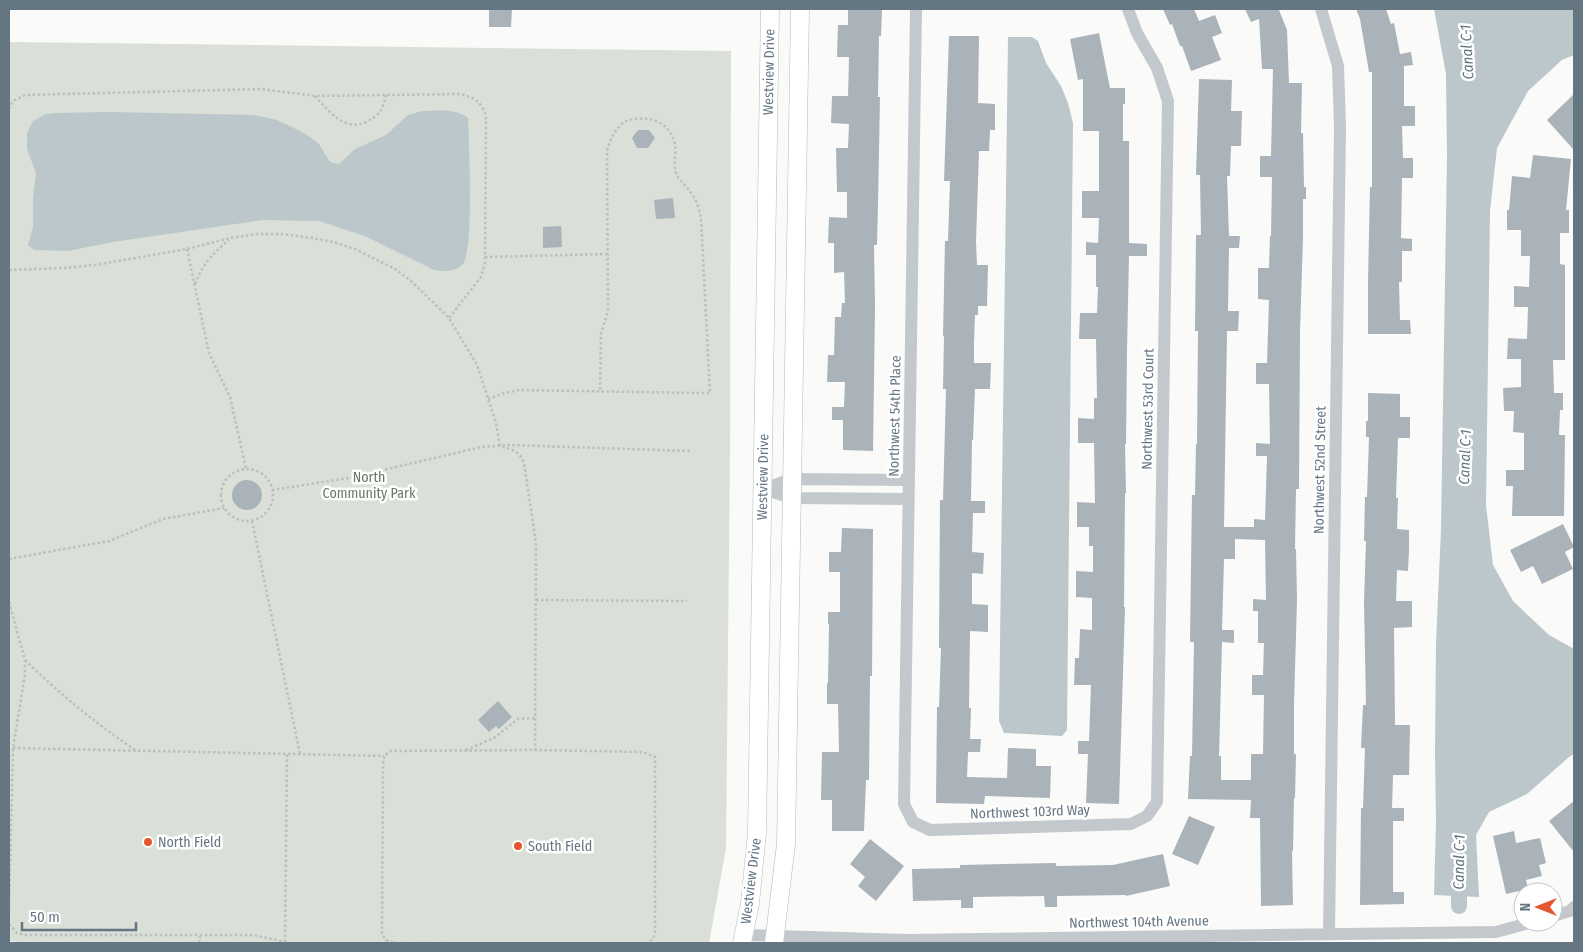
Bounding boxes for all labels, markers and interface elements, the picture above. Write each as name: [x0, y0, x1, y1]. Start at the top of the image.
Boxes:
water label: Canal C-1: [1457, 24, 1477, 80]
street label: Westview Drive: [760, 29, 778, 115]
street label: Northwest 53rd Court: [1138, 348, 1158, 470]
street label: Northwest 54th Place: [885, 355, 905, 477]
street label: Northwest 52nd Street: [1310, 406, 1330, 534]
water label: Canal C-1: [1455, 429, 1475, 485]
street label: Westview Drive: [754, 434, 772, 520]
park label: North Community Park: [323, 469, 416, 502]
street label: Northwest 103rd Way: [970, 801, 1091, 823]
place label: North Field: [158, 834, 221, 851]
water label: Canal C-1: [1450, 834, 1468, 890]
marker: North Field: [142, 836, 154, 848]
street label: Westview Drive: [737, 837, 765, 925]
place label: South Field: [528, 838, 592, 855]
marker: South Field: [512, 840, 524, 852]
north arrow: [1513, 882, 1563, 932]
scale bar: [22, 900, 136, 932]
text: N: [1517, 903, 1534, 911]
text: 50 m: [30, 908, 60, 926]
street label: Northwest 104th Avenue: [1069, 912, 1209, 932]

